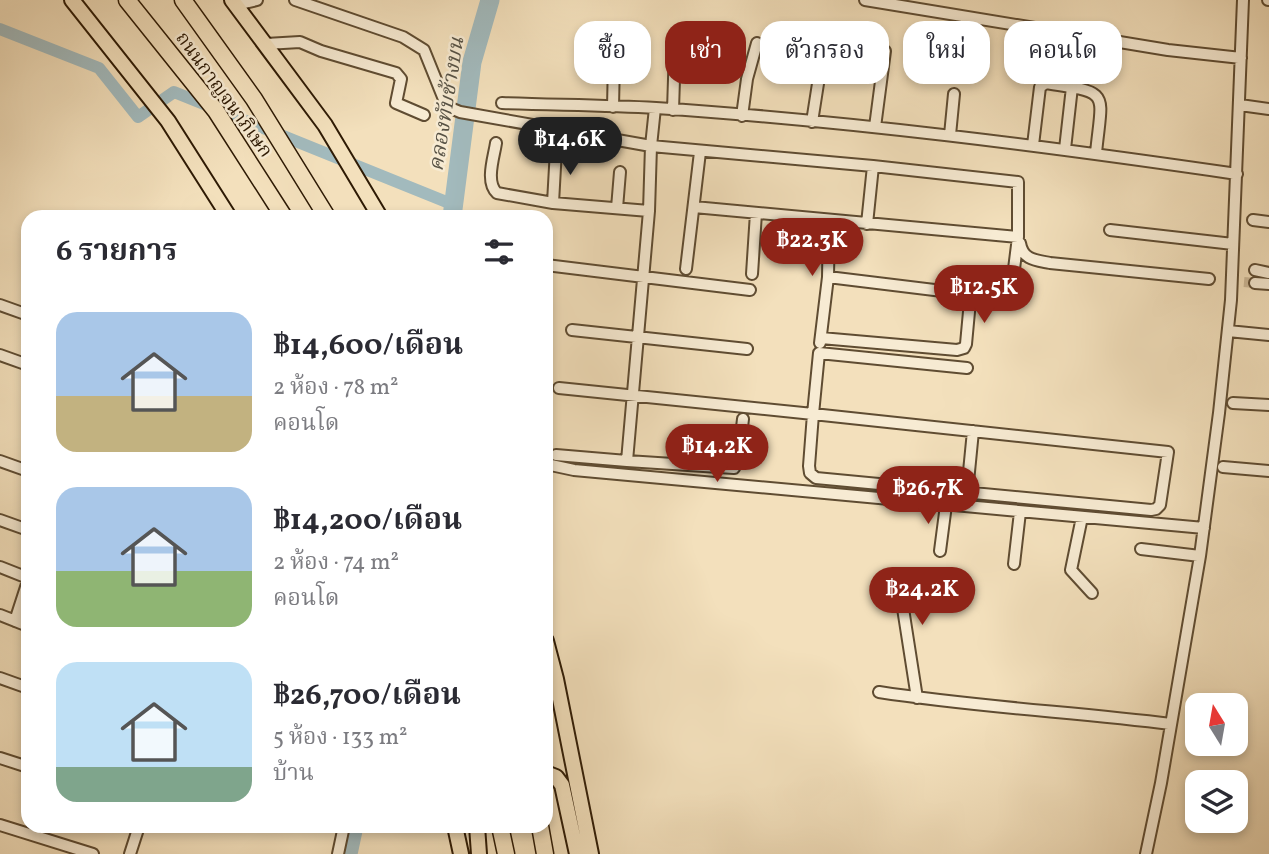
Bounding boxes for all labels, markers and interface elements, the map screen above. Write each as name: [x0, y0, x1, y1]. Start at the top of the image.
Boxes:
chip: ซื้อ: [574, 21, 651, 84]
chip: เช่า: [665, 21, 746, 84]
chip: ตัวกรอง: [760, 21, 889, 84]
chip: ใหม่: [903, 21, 990, 84]
chip: คอนโด: [1004, 21, 1122, 84]
street label: ถนนกาญจนาภิเษก: [169, 27, 278, 163]
water label: คลองทับช้างบน: [423, 35, 472, 173]
pin: ฿14.6K: [513, 118, 627, 177]
text: ฿14.6K: [534, 124, 606, 156]
pin: ฿22.3K: [755, 218, 869, 278]
text: ฿22.3K: [776, 225, 848, 257]
text: 6 รายการ: [56, 231, 177, 273]
icon: filters: [480, 233, 518, 271]
pin: ฿12.5K: [927, 266, 1041, 325]
text: ฿12.5K: [950, 272, 1018, 304]
text: ฿14,600/เดือน: [273, 325, 463, 367]
icon: home: [112, 340, 196, 424]
text: 2 ห้อง · 78 m²: [273, 372, 399, 404]
text: คอนโด: [273, 408, 340, 440]
pin: ฿14.2K: [660, 424, 774, 484]
text: ฿14.2K: [681, 431, 753, 463]
pin: ฿26.7K: [871, 466, 985, 526]
text: ฿26.7K: [893, 473, 963, 505]
text: ฿14,200/เดือน: [273, 500, 462, 542]
icon: home: [112, 515, 196, 599]
text: 2 ห้อง · 74 m²: [273, 547, 399, 579]
pin: ฿24.2K: [865, 568, 979, 627]
text: ฿24.2K: [885, 574, 959, 606]
text: คอนโด: [273, 583, 340, 615]
text: ฿26,700/เดือน: [273, 675, 461, 717]
icon: home: [112, 690, 196, 774]
north arrow: [1185, 693, 1248, 756]
map controls: [1185, 693, 1248, 833]
text: 5 ห้อง · 133 m²: [273, 722, 408, 754]
text: บ้าน: [273, 758, 314, 790]
button: layers: [1185, 770, 1248, 833]

